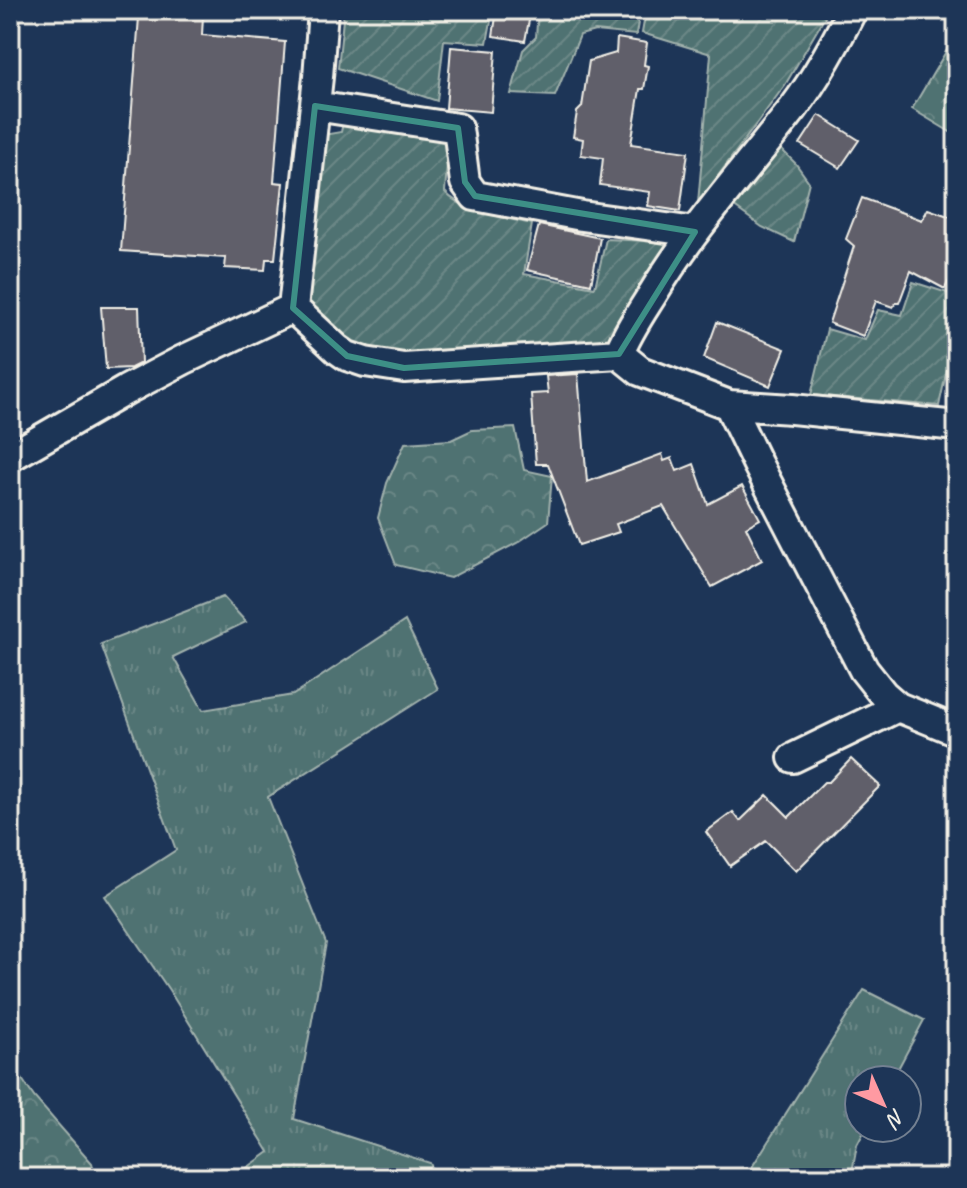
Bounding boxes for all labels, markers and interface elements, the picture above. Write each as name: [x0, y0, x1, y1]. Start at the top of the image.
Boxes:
north arrow: [843, 1064, 923, 1144]
text: N: [879, 1103, 911, 1135]

